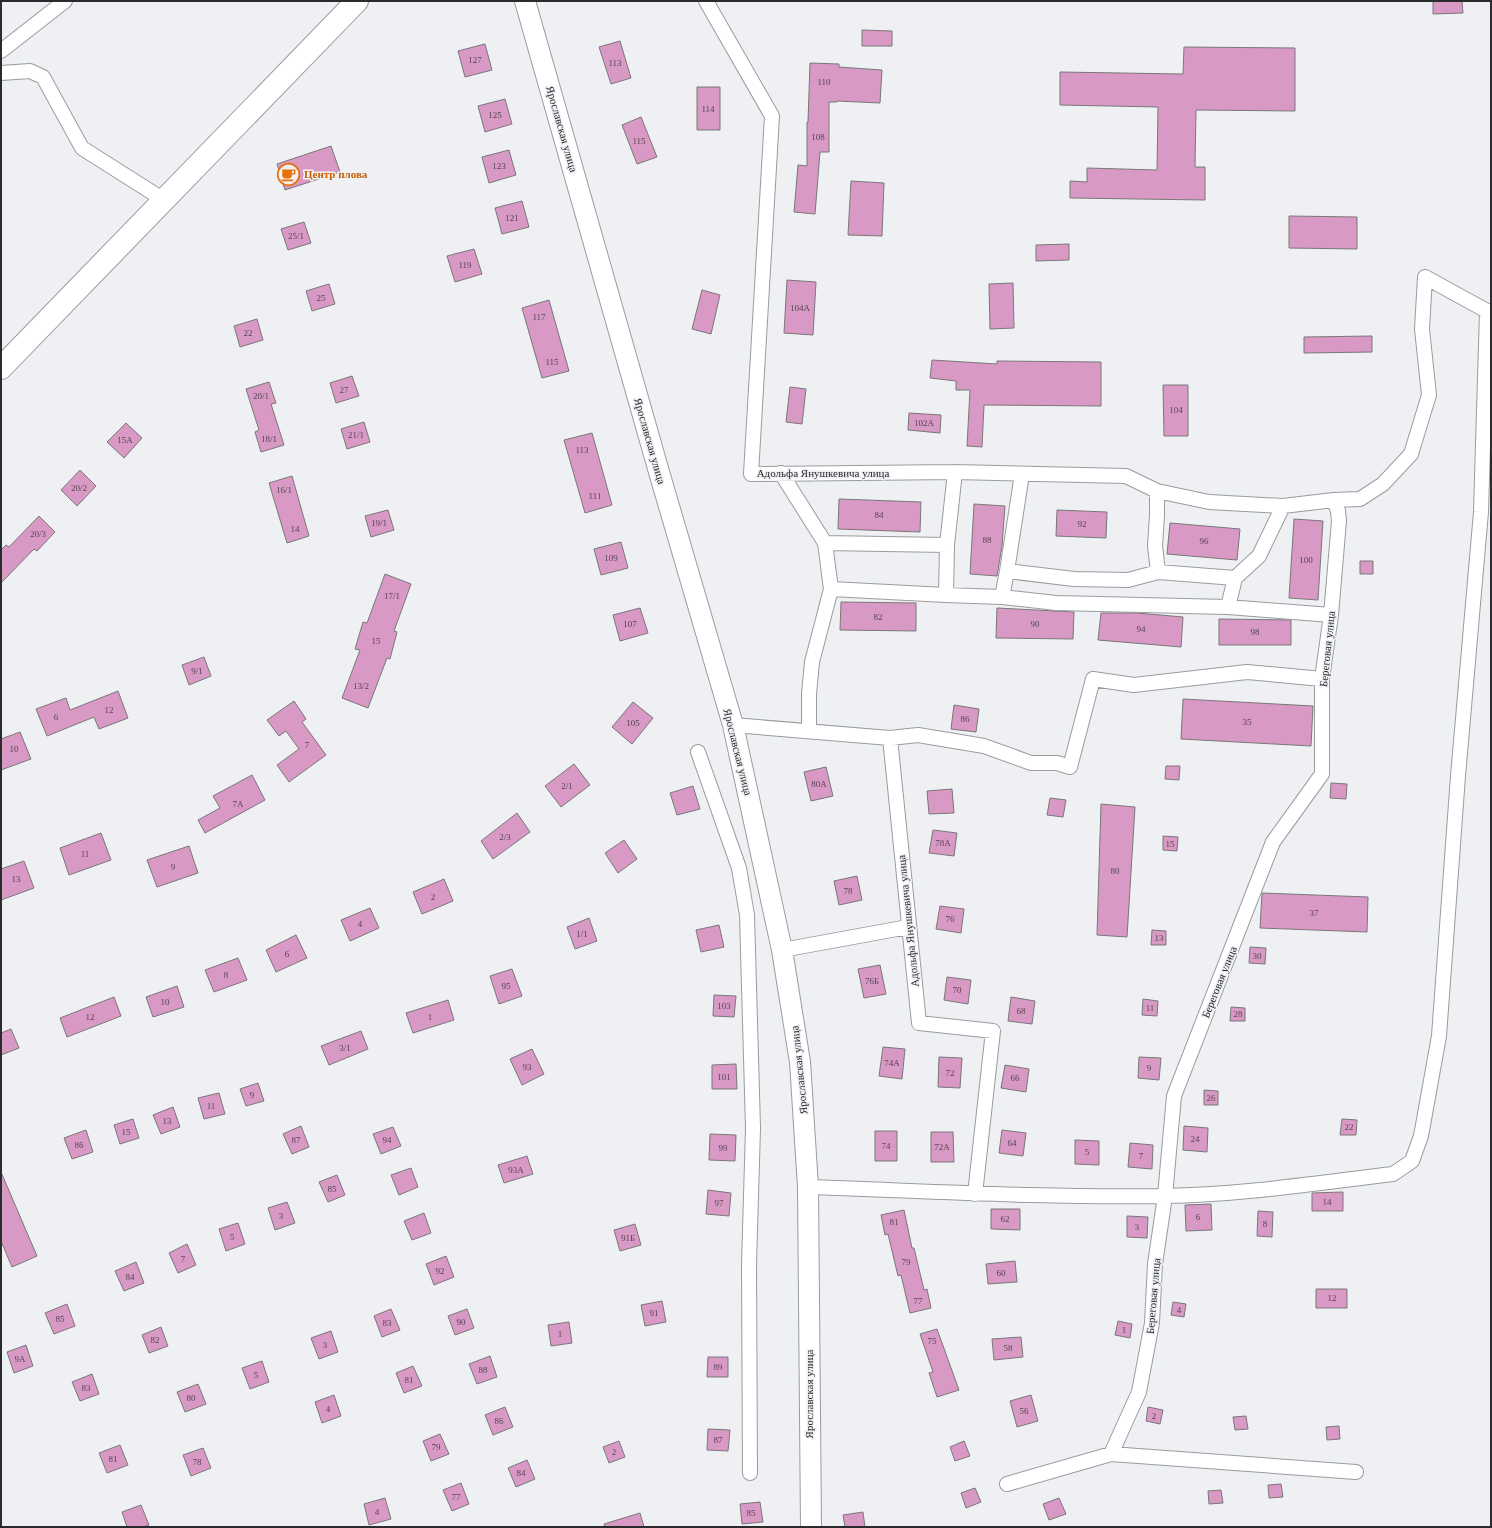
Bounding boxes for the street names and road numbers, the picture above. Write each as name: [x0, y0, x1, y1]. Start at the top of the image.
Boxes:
street label: Ярославская улица: [544, 85, 580, 173]
street label: Ярославская улица: [632, 397, 668, 485]
street label: Адольфа Янушкевича улица: [757, 467, 889, 479]
street label: Береговая улица: [1317, 610, 1337, 688]
street label: Ярославская улица: [721, 707, 755, 797]
street label: Адольфа Янушкевича улица: [895, 854, 921, 988]
street label: Береговая улица: [1199, 944, 1239, 1020]
street label: Ярославская улица: [788, 1025, 810, 1115]
street label: Береговая улица: [1144, 1257, 1162, 1334]
street label: Ярославская улица: [803, 1349, 815, 1438]

